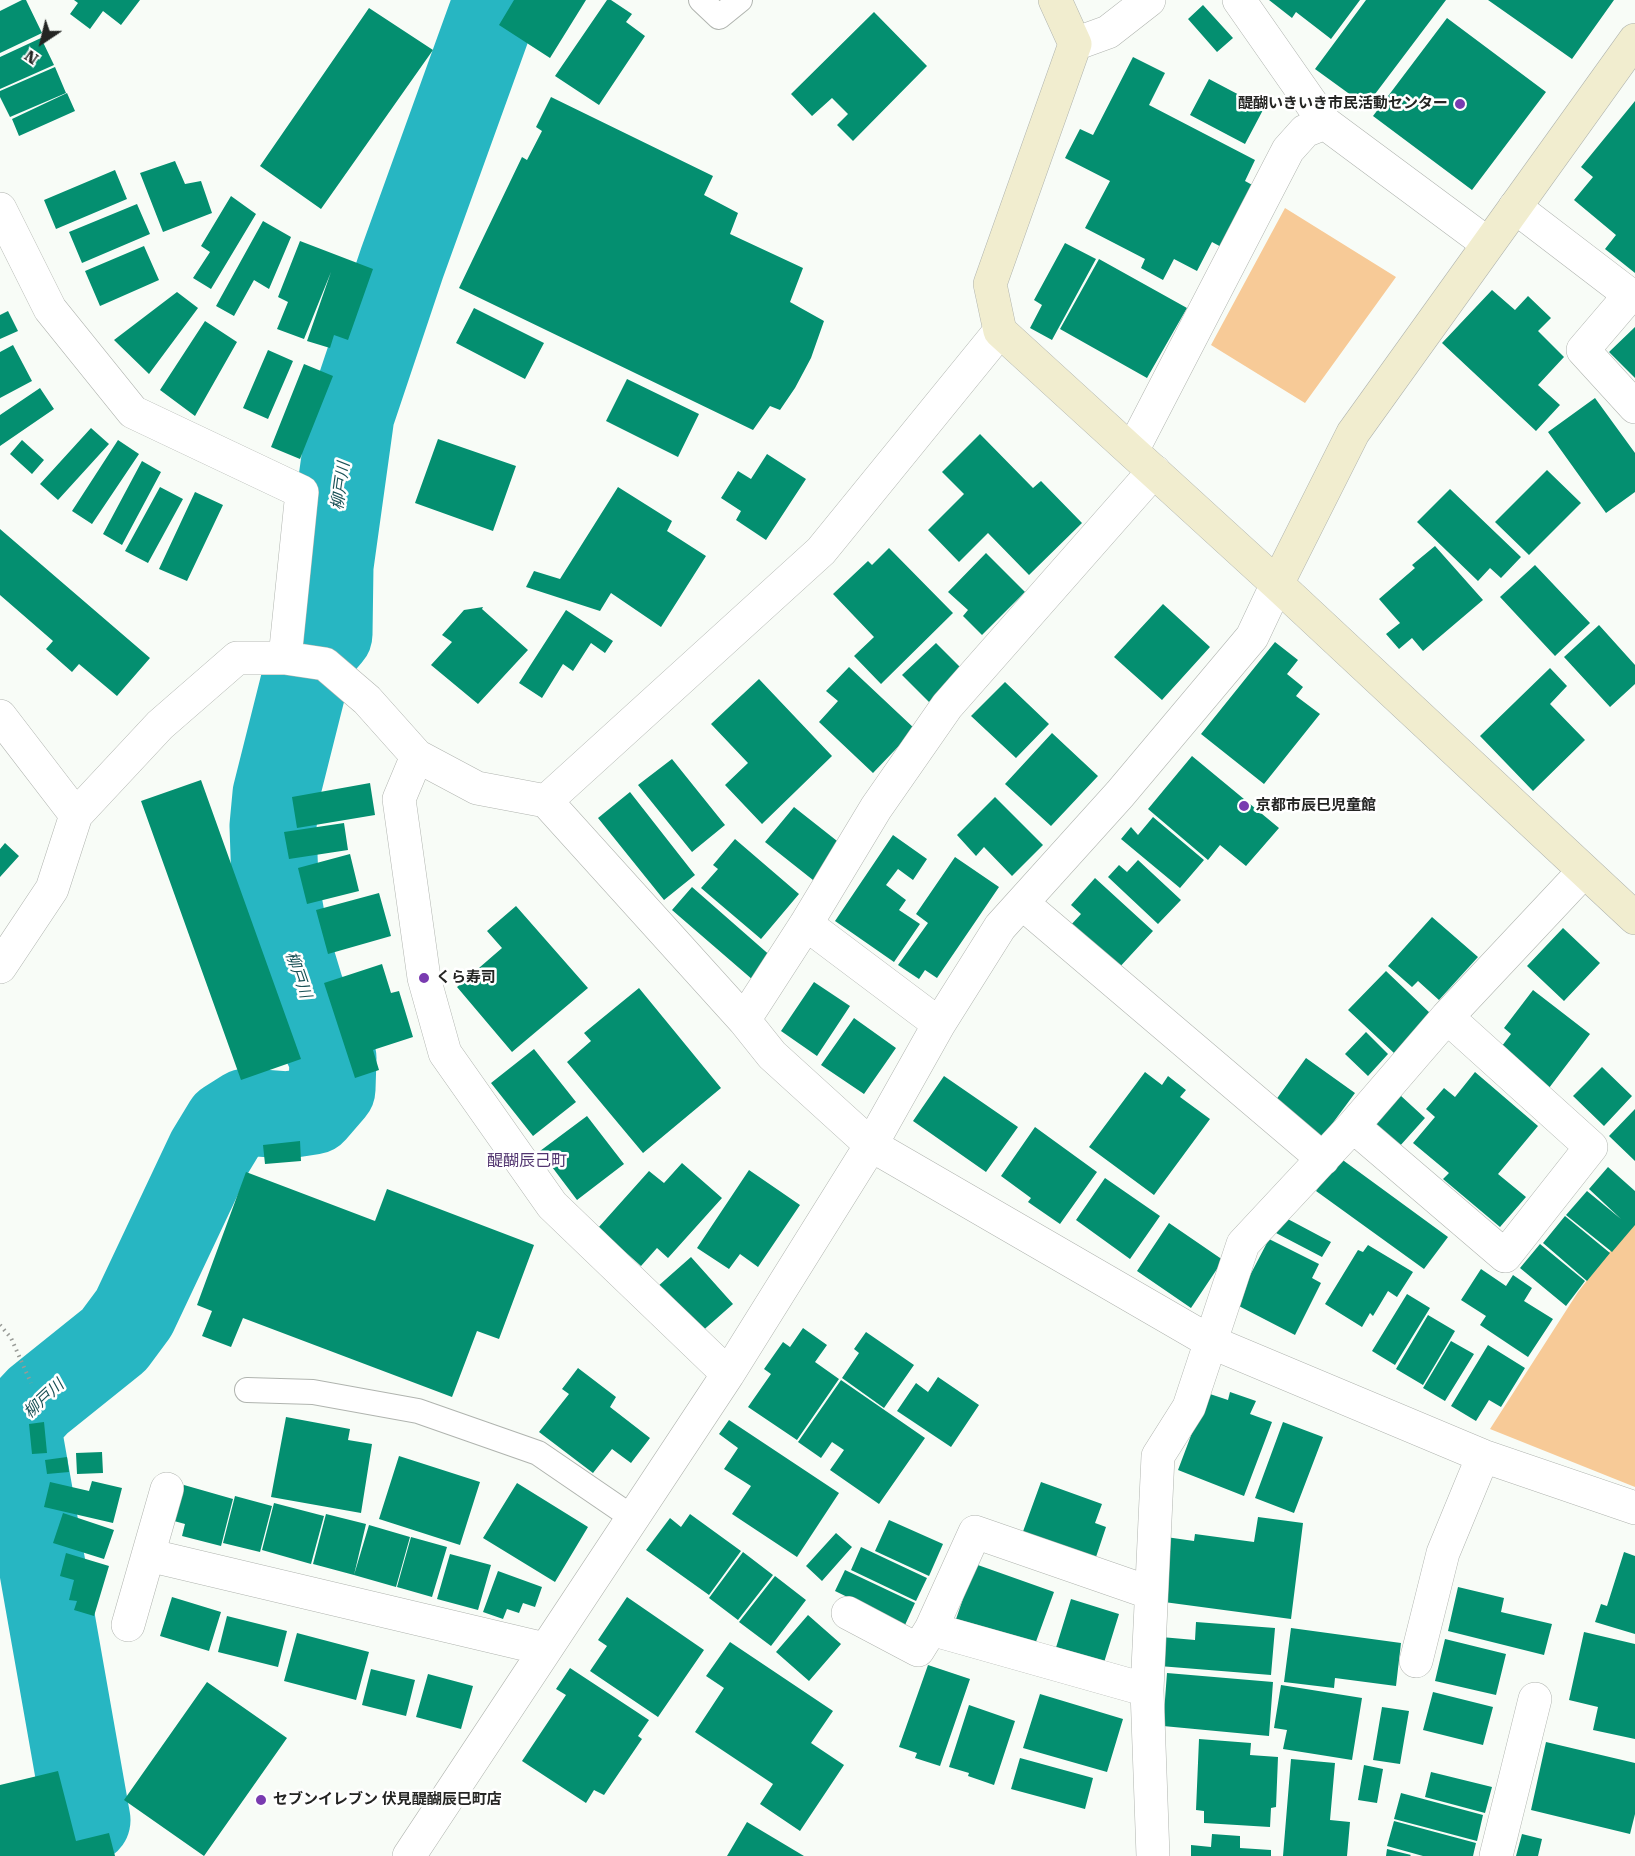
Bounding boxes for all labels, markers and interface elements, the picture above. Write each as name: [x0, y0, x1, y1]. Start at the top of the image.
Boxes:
north arrow: [12, 12, 72, 72]
text: N: [21, 46, 42, 68]
place label: 醍醐いきいき市民活動センター: [1238, 95, 1448, 113]
marker: 醍醐いきいき市民活動センター: [1453, 97, 1467, 111]
water label: 柳戸川: [328, 461, 354, 511]
place label: 京都市辰巳児童館: [1256, 797, 1376, 815]
marker: 京都市辰巳児童館: [1237, 799, 1251, 813]
water label: 柳戸川: [281, 949, 315, 1001]
place label: くら寿司: [436, 969, 496, 987]
marker: くら寿司: [417, 971, 431, 985]
district label: 醍醐辰己町: [487, 1151, 567, 1171]
water label: 柳戸川: [20, 1376, 68, 1422]
place label: セブンイレブン 伏見醍醐辰巳町店: [273, 1791, 502, 1809]
marker: セブンイレブン 伏見醍醐辰巳町店: [254, 1793, 268, 1807]

